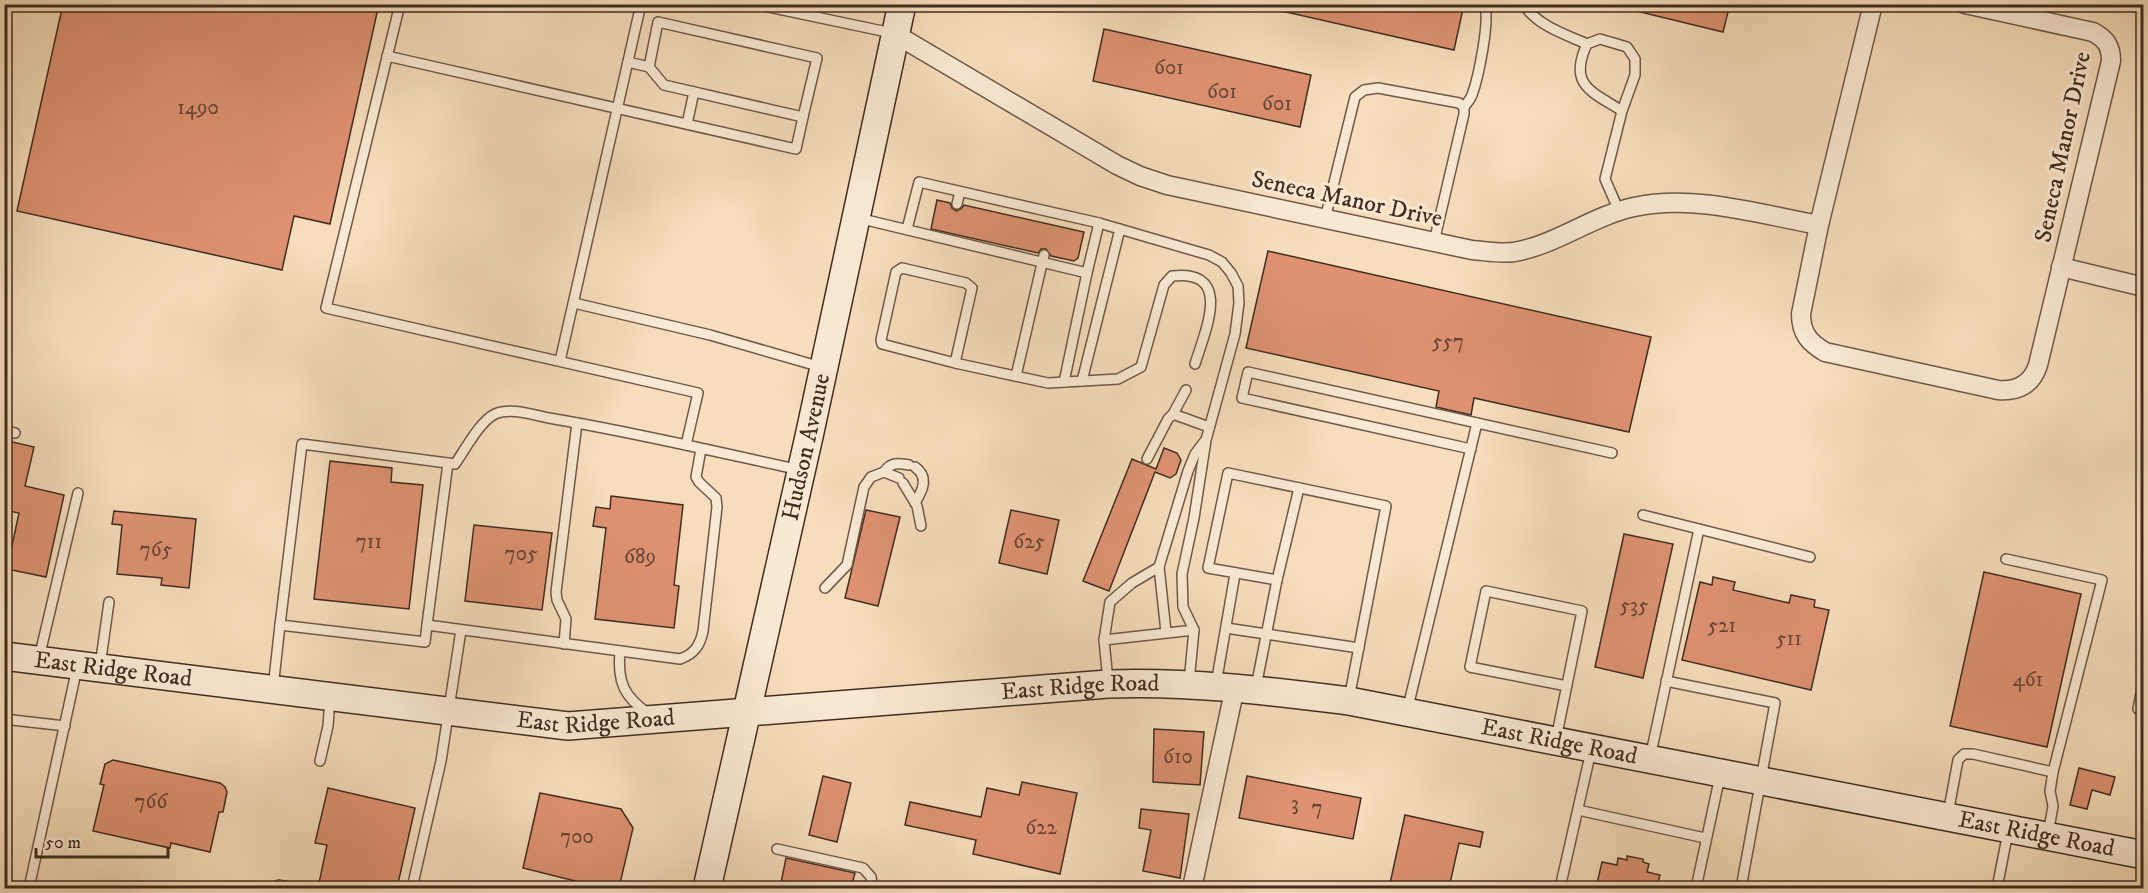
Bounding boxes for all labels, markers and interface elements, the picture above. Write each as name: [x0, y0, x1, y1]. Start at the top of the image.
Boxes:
street label: Seneca Manor Drive: [2028, 49, 2098, 245]
house number: 601: [1154, 55, 1184, 81]
house number: 601: [1207, 79, 1237, 105]
house number: 601: [1262, 91, 1292, 117]
house number: 1490: [177, 95, 219, 121]
street label: Seneca Manor Drive: [1249, 164, 1445, 234]
house number: 557: [1432, 329, 1464, 355]
street label: Hudson Avenue: [775, 371, 837, 524]
house number: 711: [356, 529, 382, 555]
house number: 625: [1013, 529, 1045, 555]
house number: 765: [140, 537, 172, 563]
house number: 705: [505, 541, 537, 567]
house number: 689: [624, 544, 656, 570]
house number: 535: [1620, 593, 1648, 619]
house number: 521: [1708, 613, 1736, 639]
house number: 511: [1776, 626, 1802, 652]
street label: East Ridge Road: [33, 645, 194, 694]
house number: 461: [2013, 667, 2043, 693]
street label: East Ridge Road: [1000, 668, 1160, 707]
street label: East Ridge Road: [515, 703, 676, 741]
street label: East Ridge Road: [1478, 712, 1640, 772]
house number: 610: [1163, 744, 1193, 770]
house number: 766: [135, 789, 168, 815]
house number: 3: [1291, 791, 1299, 817]
house number: 7: [1311, 795, 1323, 821]
street label: East Ridge Road: [1956, 804, 2117, 864]
house number: 622: [1025, 815, 1057, 841]
scale bar: [36, 821, 168, 859]
house number: 700: [560, 824, 594, 850]
text: 50 m: [45, 832, 81, 854]

